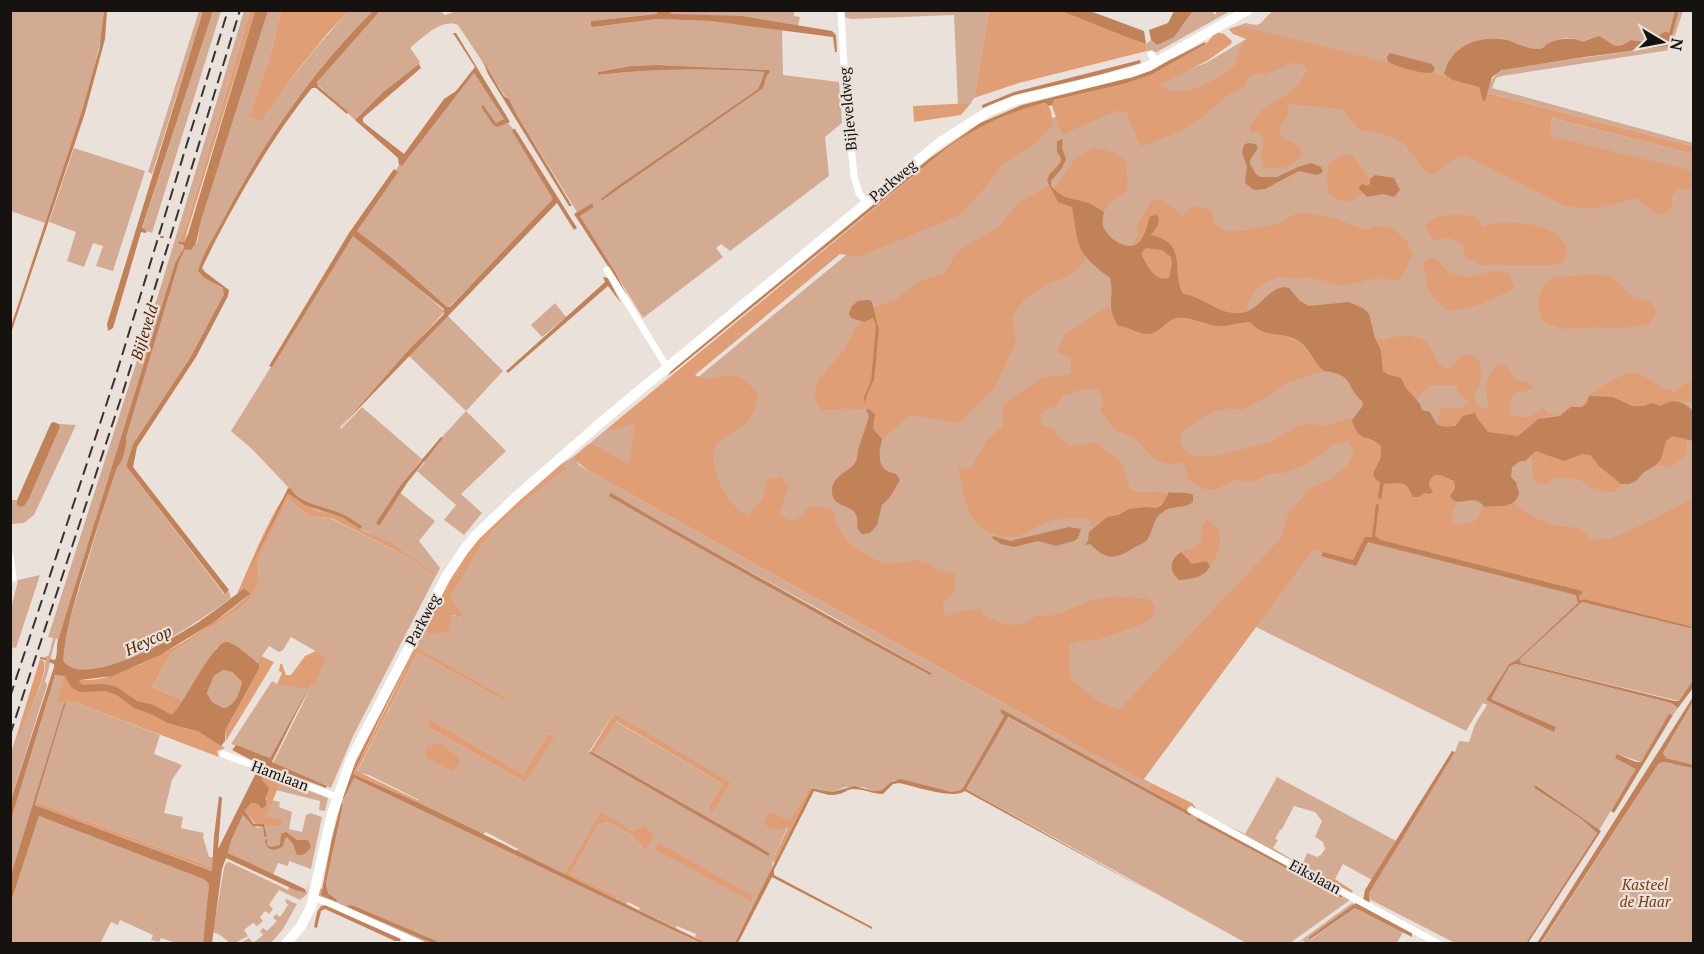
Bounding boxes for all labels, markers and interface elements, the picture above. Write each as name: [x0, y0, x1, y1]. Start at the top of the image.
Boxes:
north arrow: [1632, 12, 1692, 72]
text: N: [1665, 37, 1689, 52]
street label: Bijleveldweg: [833, 65, 861, 152]
street label: Parkweg: [864, 154, 921, 206]
water label: Bijleveld: [125, 301, 163, 364]
street label: Parkweg: [400, 589, 445, 649]
water label: Heycop: [120, 619, 175, 661]
street label: Hamlaan: [249, 755, 312, 795]
street label: Eikslaan: [1286, 854, 1345, 898]
park label: Kasteel de Haar: [1619, 874, 1672, 911]

